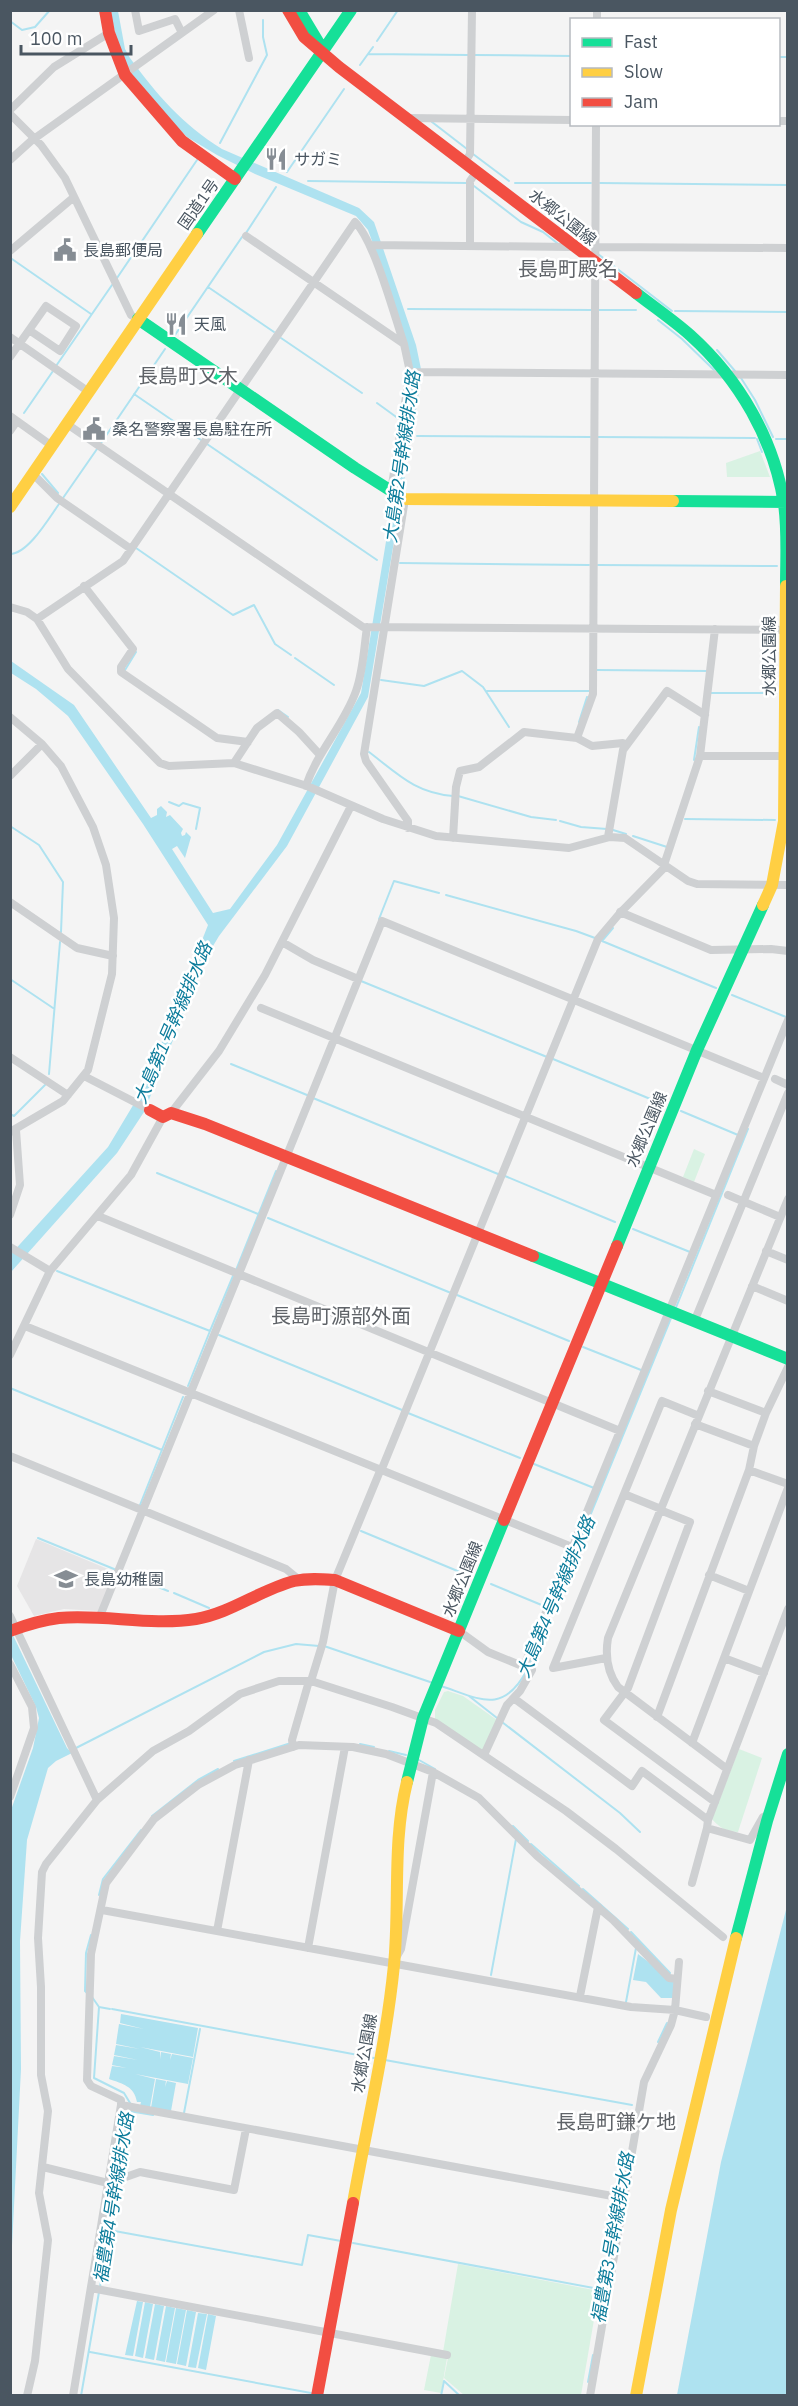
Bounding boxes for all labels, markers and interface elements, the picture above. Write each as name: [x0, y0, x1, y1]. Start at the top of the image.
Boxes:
scale bar: [21, 18, 130, 56]
legend: [570, 18, 780, 126]
text: 100 m: [30, 27, 82, 50]
text: Fast: [624, 30, 658, 53]
text: Slow: [624, 60, 663, 83]
text: Jam: [624, 90, 659, 113]
restaurant icon: サガミ: [263, 146, 289, 172]
place label: サガミ: [294, 149, 342, 169]
street label: 国道1号: [173, 175, 223, 233]
street label: 水郷公園線: [525, 184, 601, 250]
public building icon: 長島郵便局: [52, 237, 78, 263]
place label: 長島郵便局: [83, 240, 163, 260]
district label: 長島町殿名: [518, 255, 618, 282]
restaurant icon: 天風: [163, 311, 189, 337]
place label: 天風: [194, 314, 226, 334]
district label: 長島町又木: [138, 362, 238, 389]
water label: 大島第2号幹線排水路: [378, 368, 425, 544]
public building icon: 桑名警察署長島駐在所: [81, 416, 107, 442]
place label: 桑名警察署長島駐在所: [112, 419, 272, 439]
street label: 水郷公園線: [759, 616, 779, 696]
water label: 大島第1号幹線排水路: [128, 937, 218, 1107]
street label: 水郷公園線: [621, 1088, 671, 1170]
district label: 長島町源部外面: [271, 1302, 411, 1329]
water label: 大島第4号幹線排水路: [511, 1511, 601, 1681]
street label: 水郷公園線: [438, 1538, 486, 1620]
school or university icon: 長島幼稚園: [53, 1566, 79, 1592]
place label: 長島幼稚園: [84, 1569, 164, 1589]
street label: 水郷公園線: [347, 2012, 381, 2094]
district label: 長島町鎌ケ地: [556, 2108, 676, 2135]
water label: 福豊第4号幹線排水路: [89, 2109, 139, 2285]
water label: 福豊第3号幹線排水路: [586, 2149, 639, 2325]

